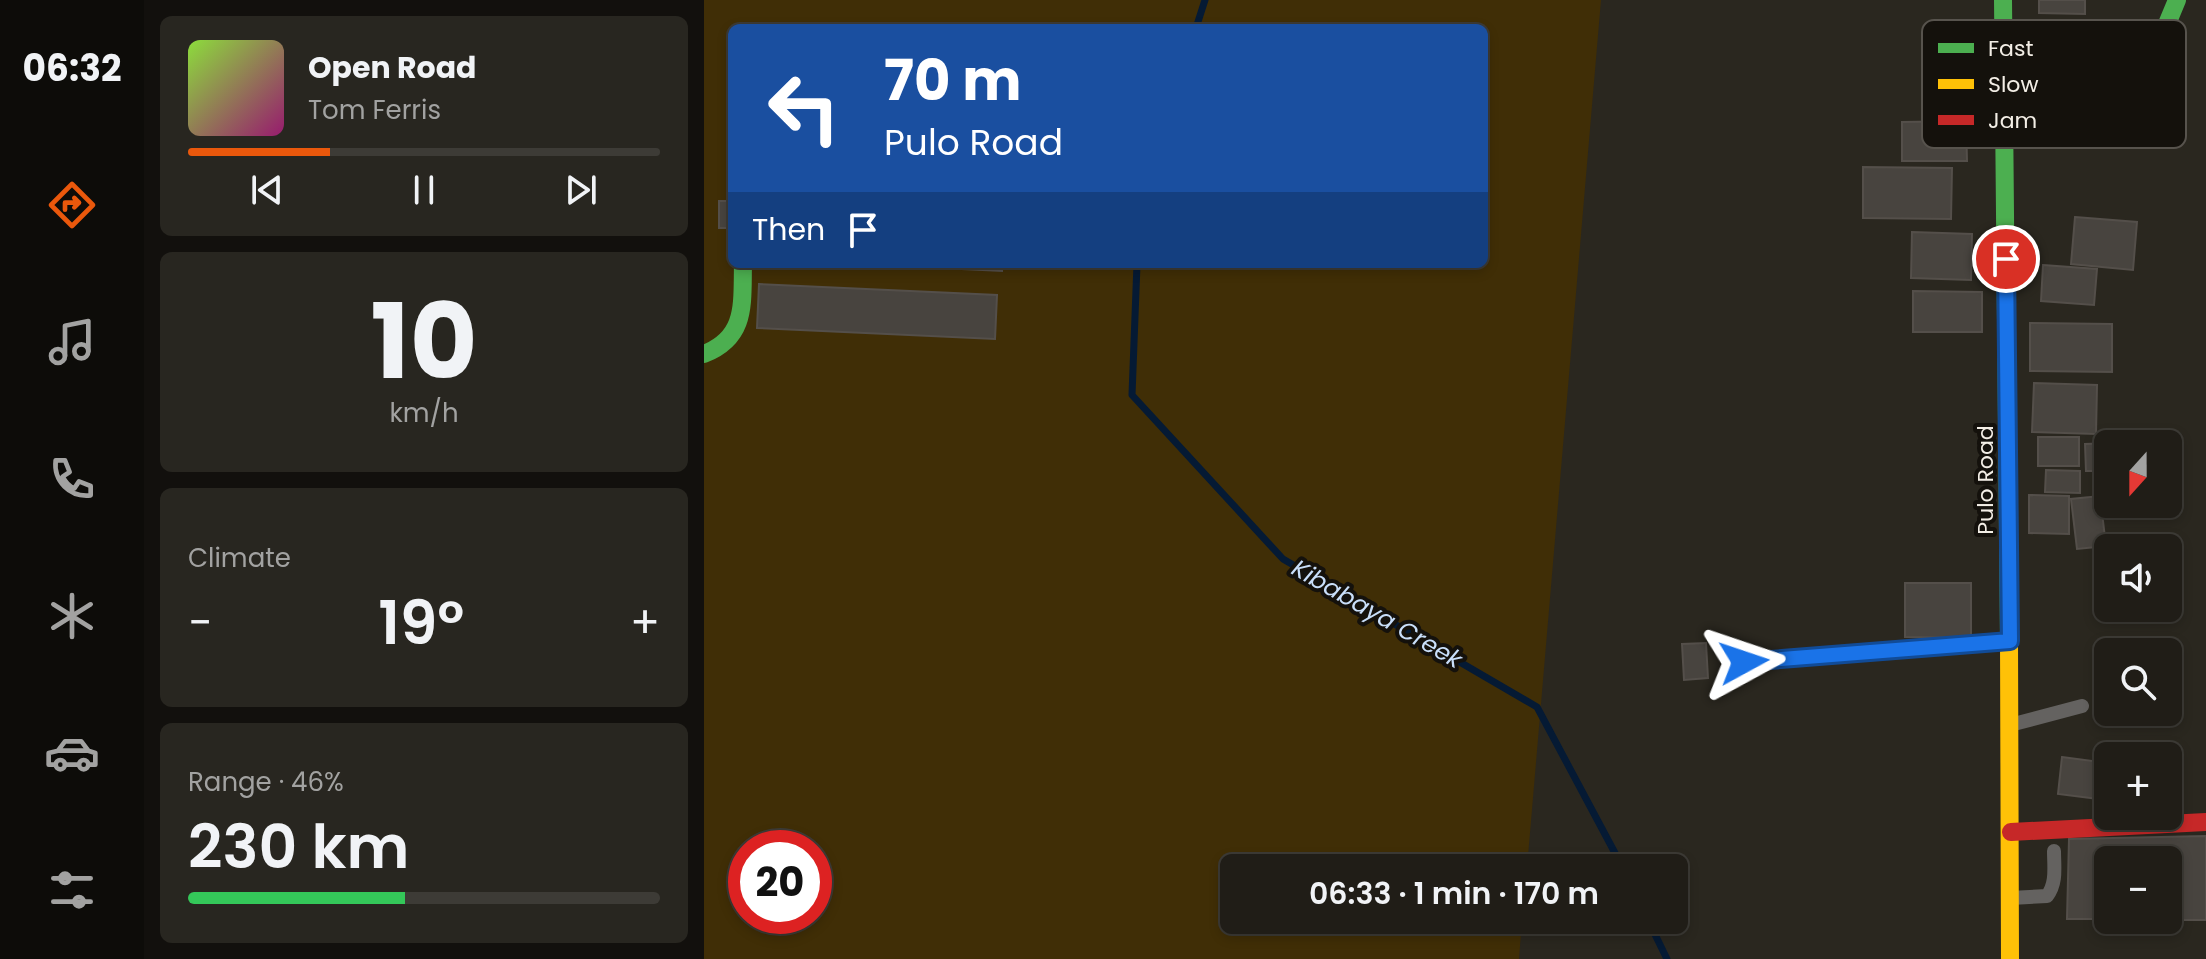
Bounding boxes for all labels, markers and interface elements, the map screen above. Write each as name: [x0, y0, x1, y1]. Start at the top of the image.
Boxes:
legend: [1922, 20, 2186, 148]
text: Fast: [1988, 33, 2033, 64]
text: 70 m: [884, 41, 1022, 120]
text: 06:32: [23, 43, 121, 94]
text: Open Road: [308, 46, 476, 89]
icon: left: [752, 56, 856, 160]
text: Slow: [1988, 69, 2038, 100]
text: Tom Ferris: [308, 92, 441, 128]
text: Jam: [1988, 105, 2037, 136]
text: Pulo Road: [884, 117, 1063, 168]
icon: previous: [245, 168, 289, 212]
icon: pause: [402, 168, 446, 212]
icon: next: [559, 168, 603, 212]
icon: directions: [44, 177, 100, 233]
text: Then: [752, 208, 825, 251]
icon: arrive: [841, 208, 885, 252]
pin: [1972, 225, 2040, 293]
icon: arrive: [1984, 237, 2028, 281]
text: 10: [371, 269, 477, 414]
icon: music: [44, 314, 100, 370]
text: km/h: [389, 395, 459, 431]
street label: Pulo Road: [1970, 425, 2001, 535]
north arrow: [2094, 430, 2182, 518]
map controls: [2094, 430, 2182, 934]
icon: phone: [44, 451, 100, 507]
button: sound: [2094, 534, 2182, 622]
text: Climate: [188, 540, 291, 576]
water label: Kibabaya Creek: [1286, 551, 1470, 677]
text: 19°: [378, 581, 464, 665]
icon: climate: [44, 588, 100, 644]
text: −: [188, 592, 212, 653]
text: +: [630, 592, 660, 653]
position arrow: [1702, 620, 1786, 704]
button: search: [2094, 638, 2182, 726]
icon: car: [44, 725, 100, 781]
button: +: [2094, 742, 2182, 830]
text: Range · 46%: [188, 764, 344, 800]
text: 230 km: [188, 805, 409, 889]
speed limit sign: 20: [728, 830, 832, 934]
button: −: [2094, 846, 2182, 934]
icon: filters: [44, 862, 100, 918]
text: 06:33 · 1 min · 170 m: [1309, 872, 1599, 915]

